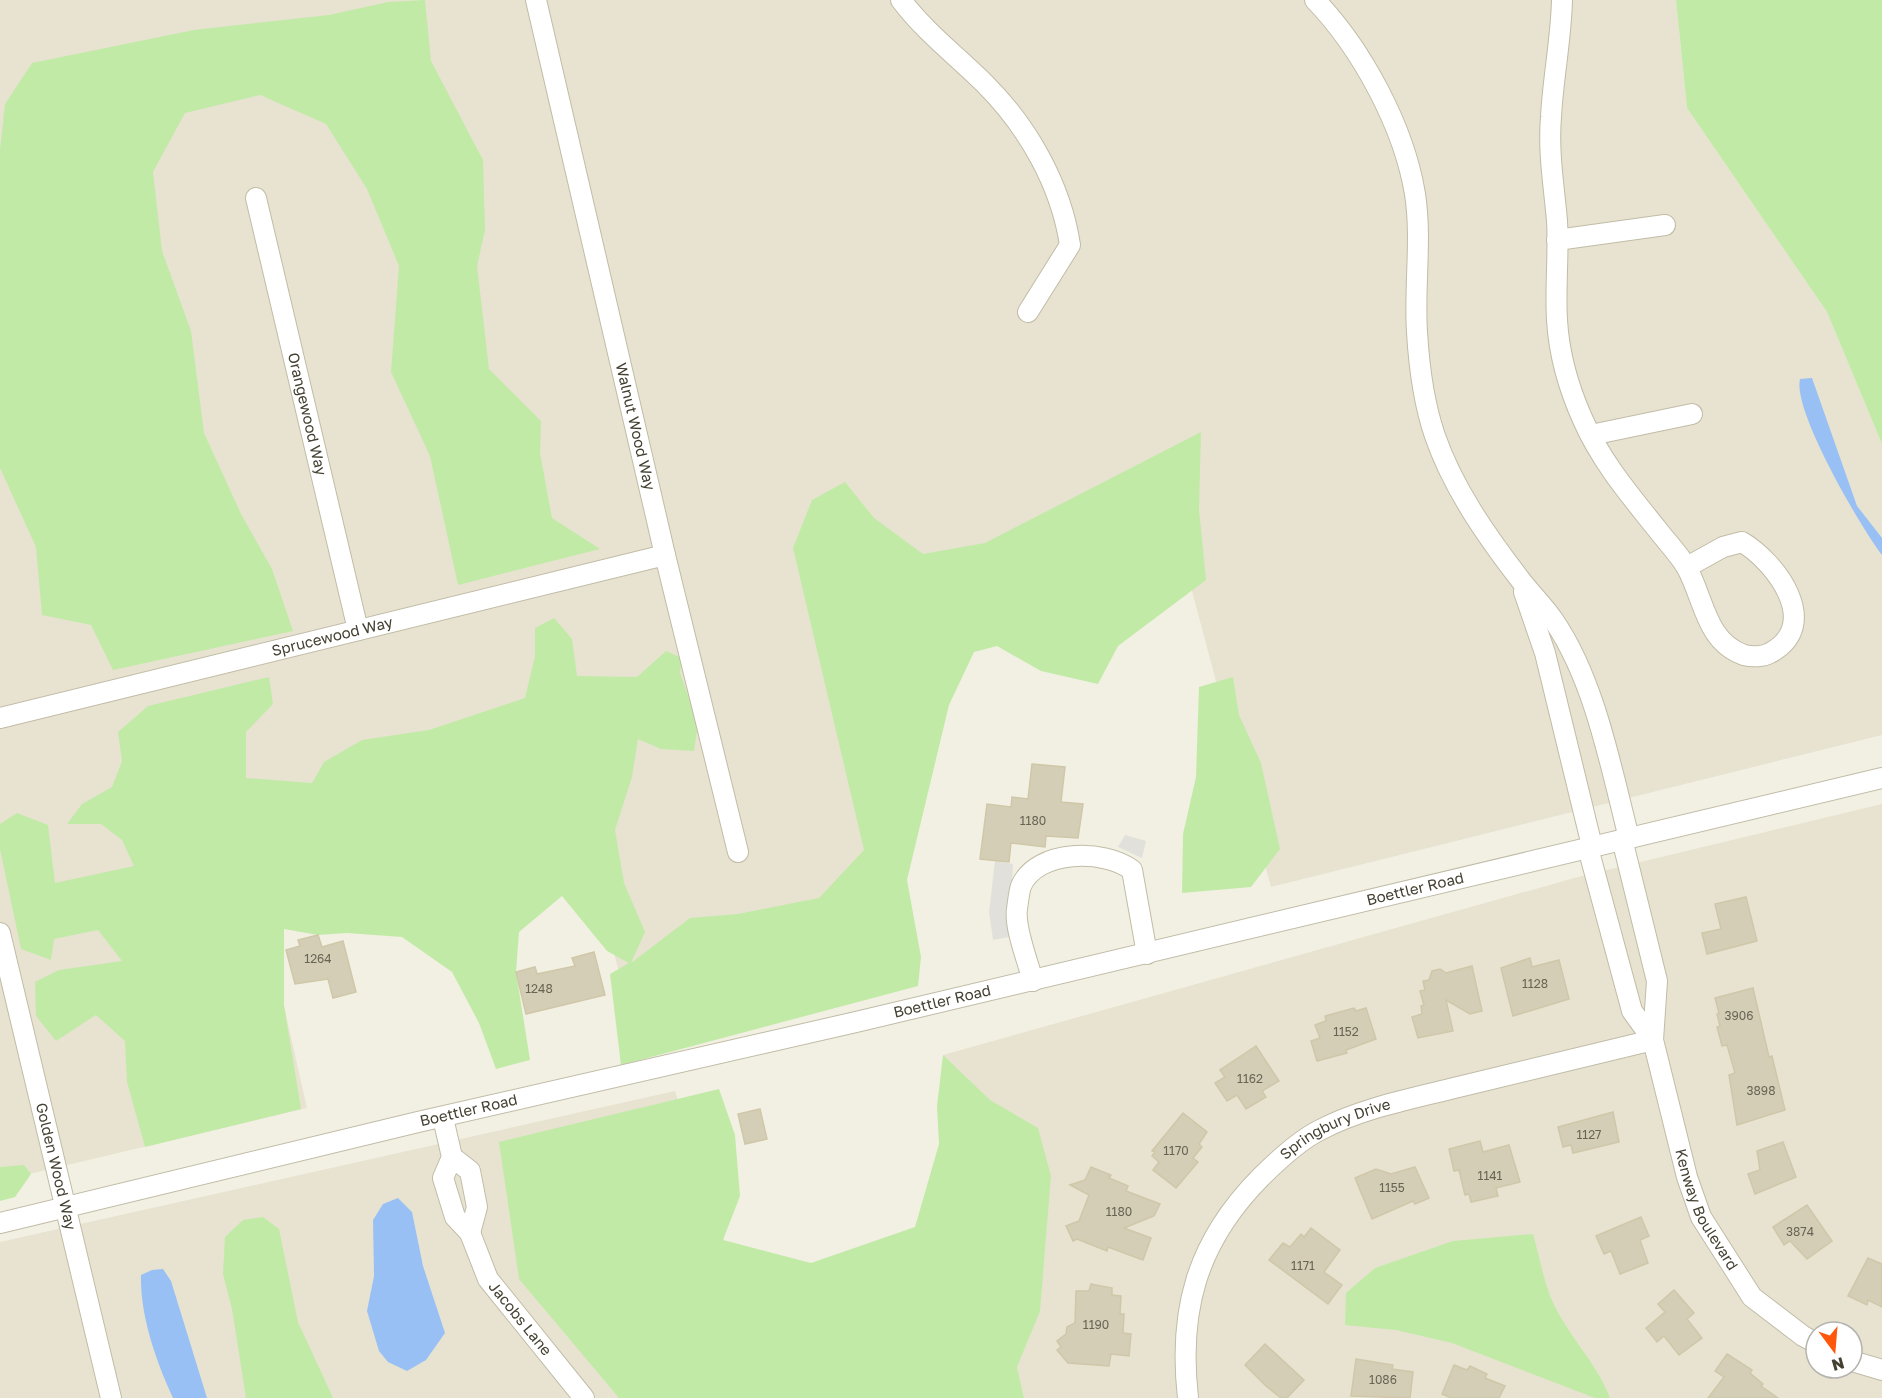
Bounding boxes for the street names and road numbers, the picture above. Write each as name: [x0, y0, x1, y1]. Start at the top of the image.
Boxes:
street label: Orangewood Way: [285, 351, 331, 478]
street label: Walnut Wood Way: [613, 361, 660, 493]
street label: Sprucewood Way: [270, 612, 395, 659]
street label: Boettler Road: [1364, 868, 1465, 908]
street label: Boettler Road: [892, 980, 993, 1021]
street label: Boettler Road: [418, 1090, 519, 1129]
street label: Springbury Drive: [1276, 1094, 1393, 1163]
street label: Golden Wood Way: [33, 1101, 81, 1232]
street label: Kenway Boulevard: [1672, 1147, 1742, 1273]
street label: Jacobs Lane: [486, 1277, 556, 1359]

